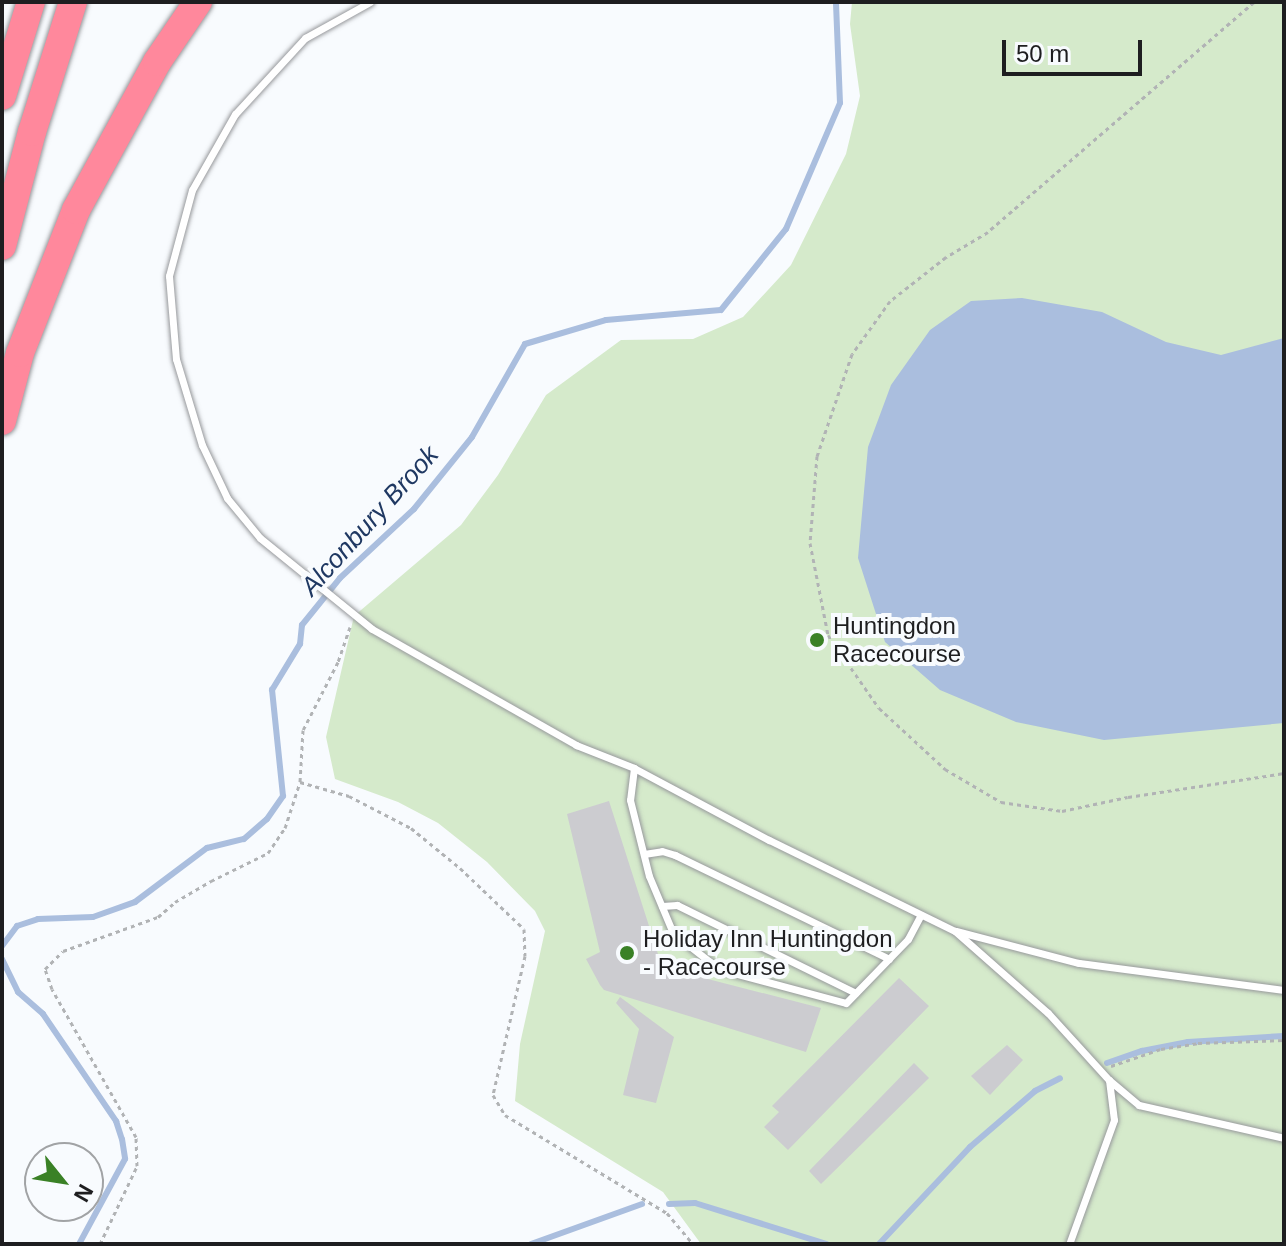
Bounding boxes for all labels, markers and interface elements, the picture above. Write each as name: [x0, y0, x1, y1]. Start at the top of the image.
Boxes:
scale bar: [1006, 24, 1146, 74]
text: 50 m: [1016, 40, 1069, 67]
water label: Alconbury Brook: [295, 440, 445, 602]
place label: Huntingdon Racecourse: [833, 612, 961, 668]
marker: Huntingdon Racecourse: [808, 631, 826, 649]
place label: Holiday Inn Huntingdon - Racecourse: [643, 925, 893, 981]
marker: Holiday Inn Huntingdon - Racecourse: [618, 944, 636, 962]
north arrow: [24, 1142, 104, 1222]
text: N: [69, 1180, 98, 1206]

